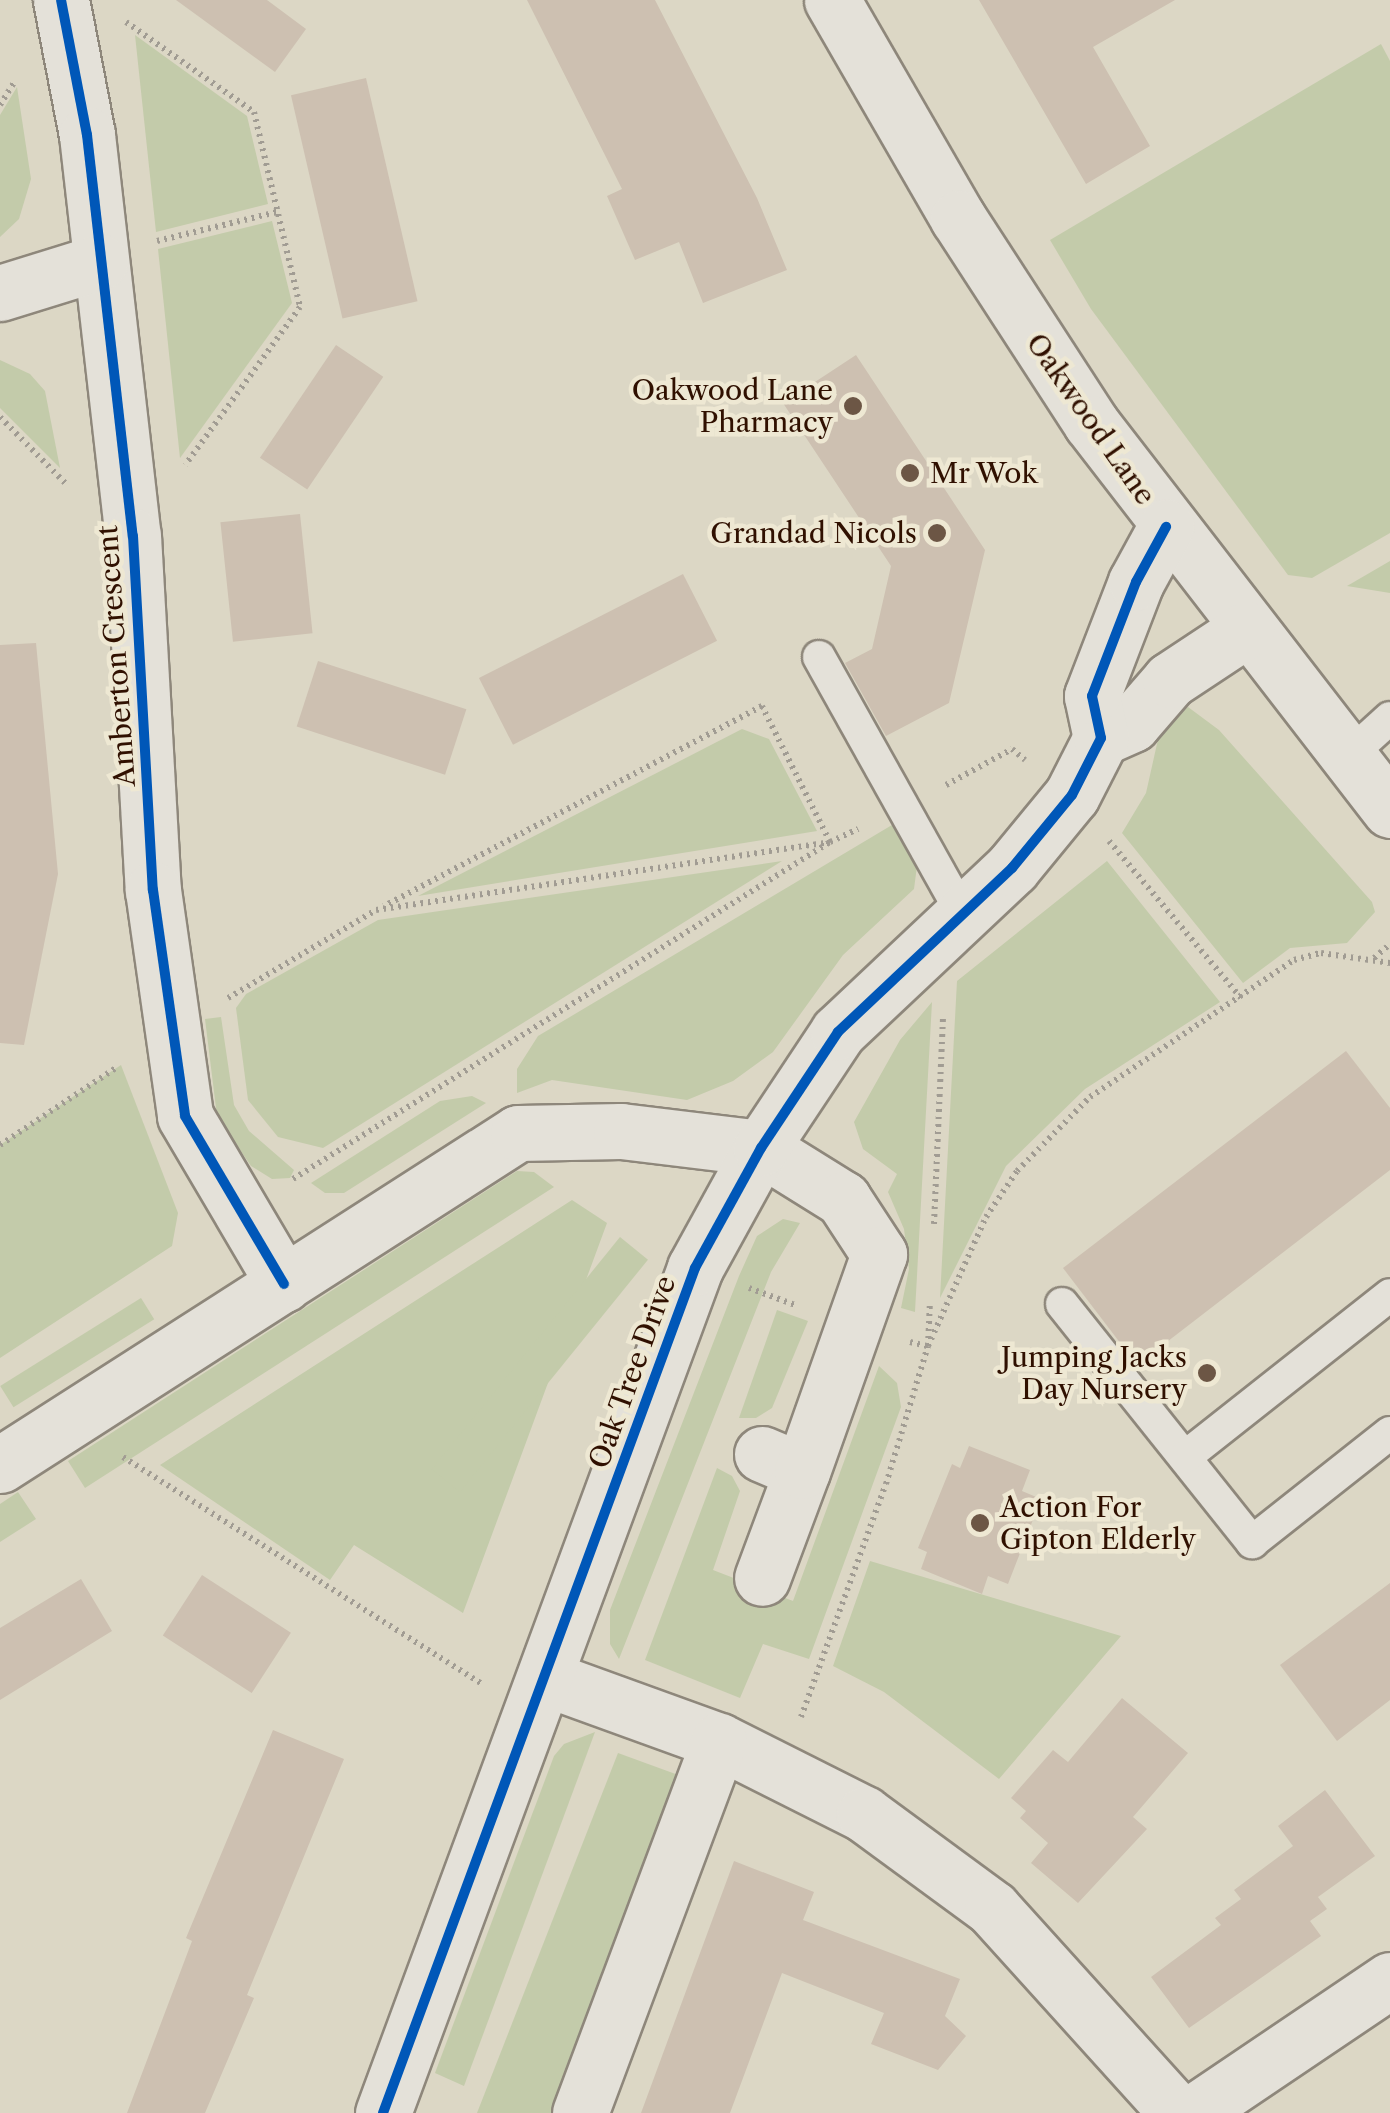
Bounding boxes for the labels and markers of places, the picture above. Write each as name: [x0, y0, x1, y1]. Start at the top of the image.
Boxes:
place label: Oakwood Lane Pharmacy: [632, 373, 833, 439]
marker: Oakwood Lane Pharmacy: [842, 395, 864, 417]
place label: Mr Wok: [930, 456, 1039, 490]
marker: Mr Wok: [899, 462, 921, 484]
place label: Grandad Nicols: [710, 516, 917, 550]
marker: Grandad Nicols: [926, 522, 948, 544]
place label: Jumping Jacks Day Nursery: [1001, 1340, 1187, 1406]
marker: Jumping Jacks Day Nursery: [1196, 1362, 1218, 1384]
place label: Action For Gipton Elderly: [1000, 1490, 1196, 1556]
marker: Action For Gipton Elderly: [969, 1512, 991, 1534]

